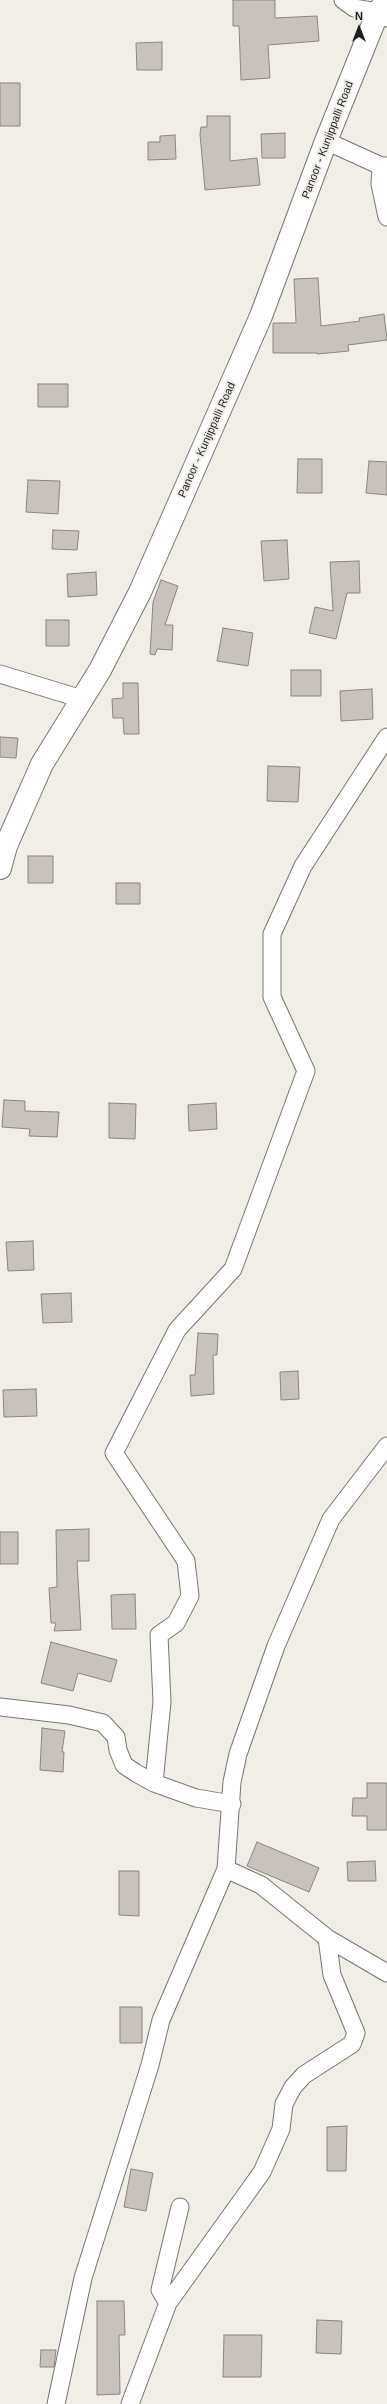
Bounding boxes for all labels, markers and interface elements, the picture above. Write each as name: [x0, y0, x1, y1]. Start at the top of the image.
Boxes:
north arrow: [339, 8, 379, 48]
text: N: [355, 10, 363, 22]
street label: Panoor - Kunjippalli Road: [299, 79, 357, 201]
street label: Panoor - Kunjippalli Road: [176, 380, 238, 500]

